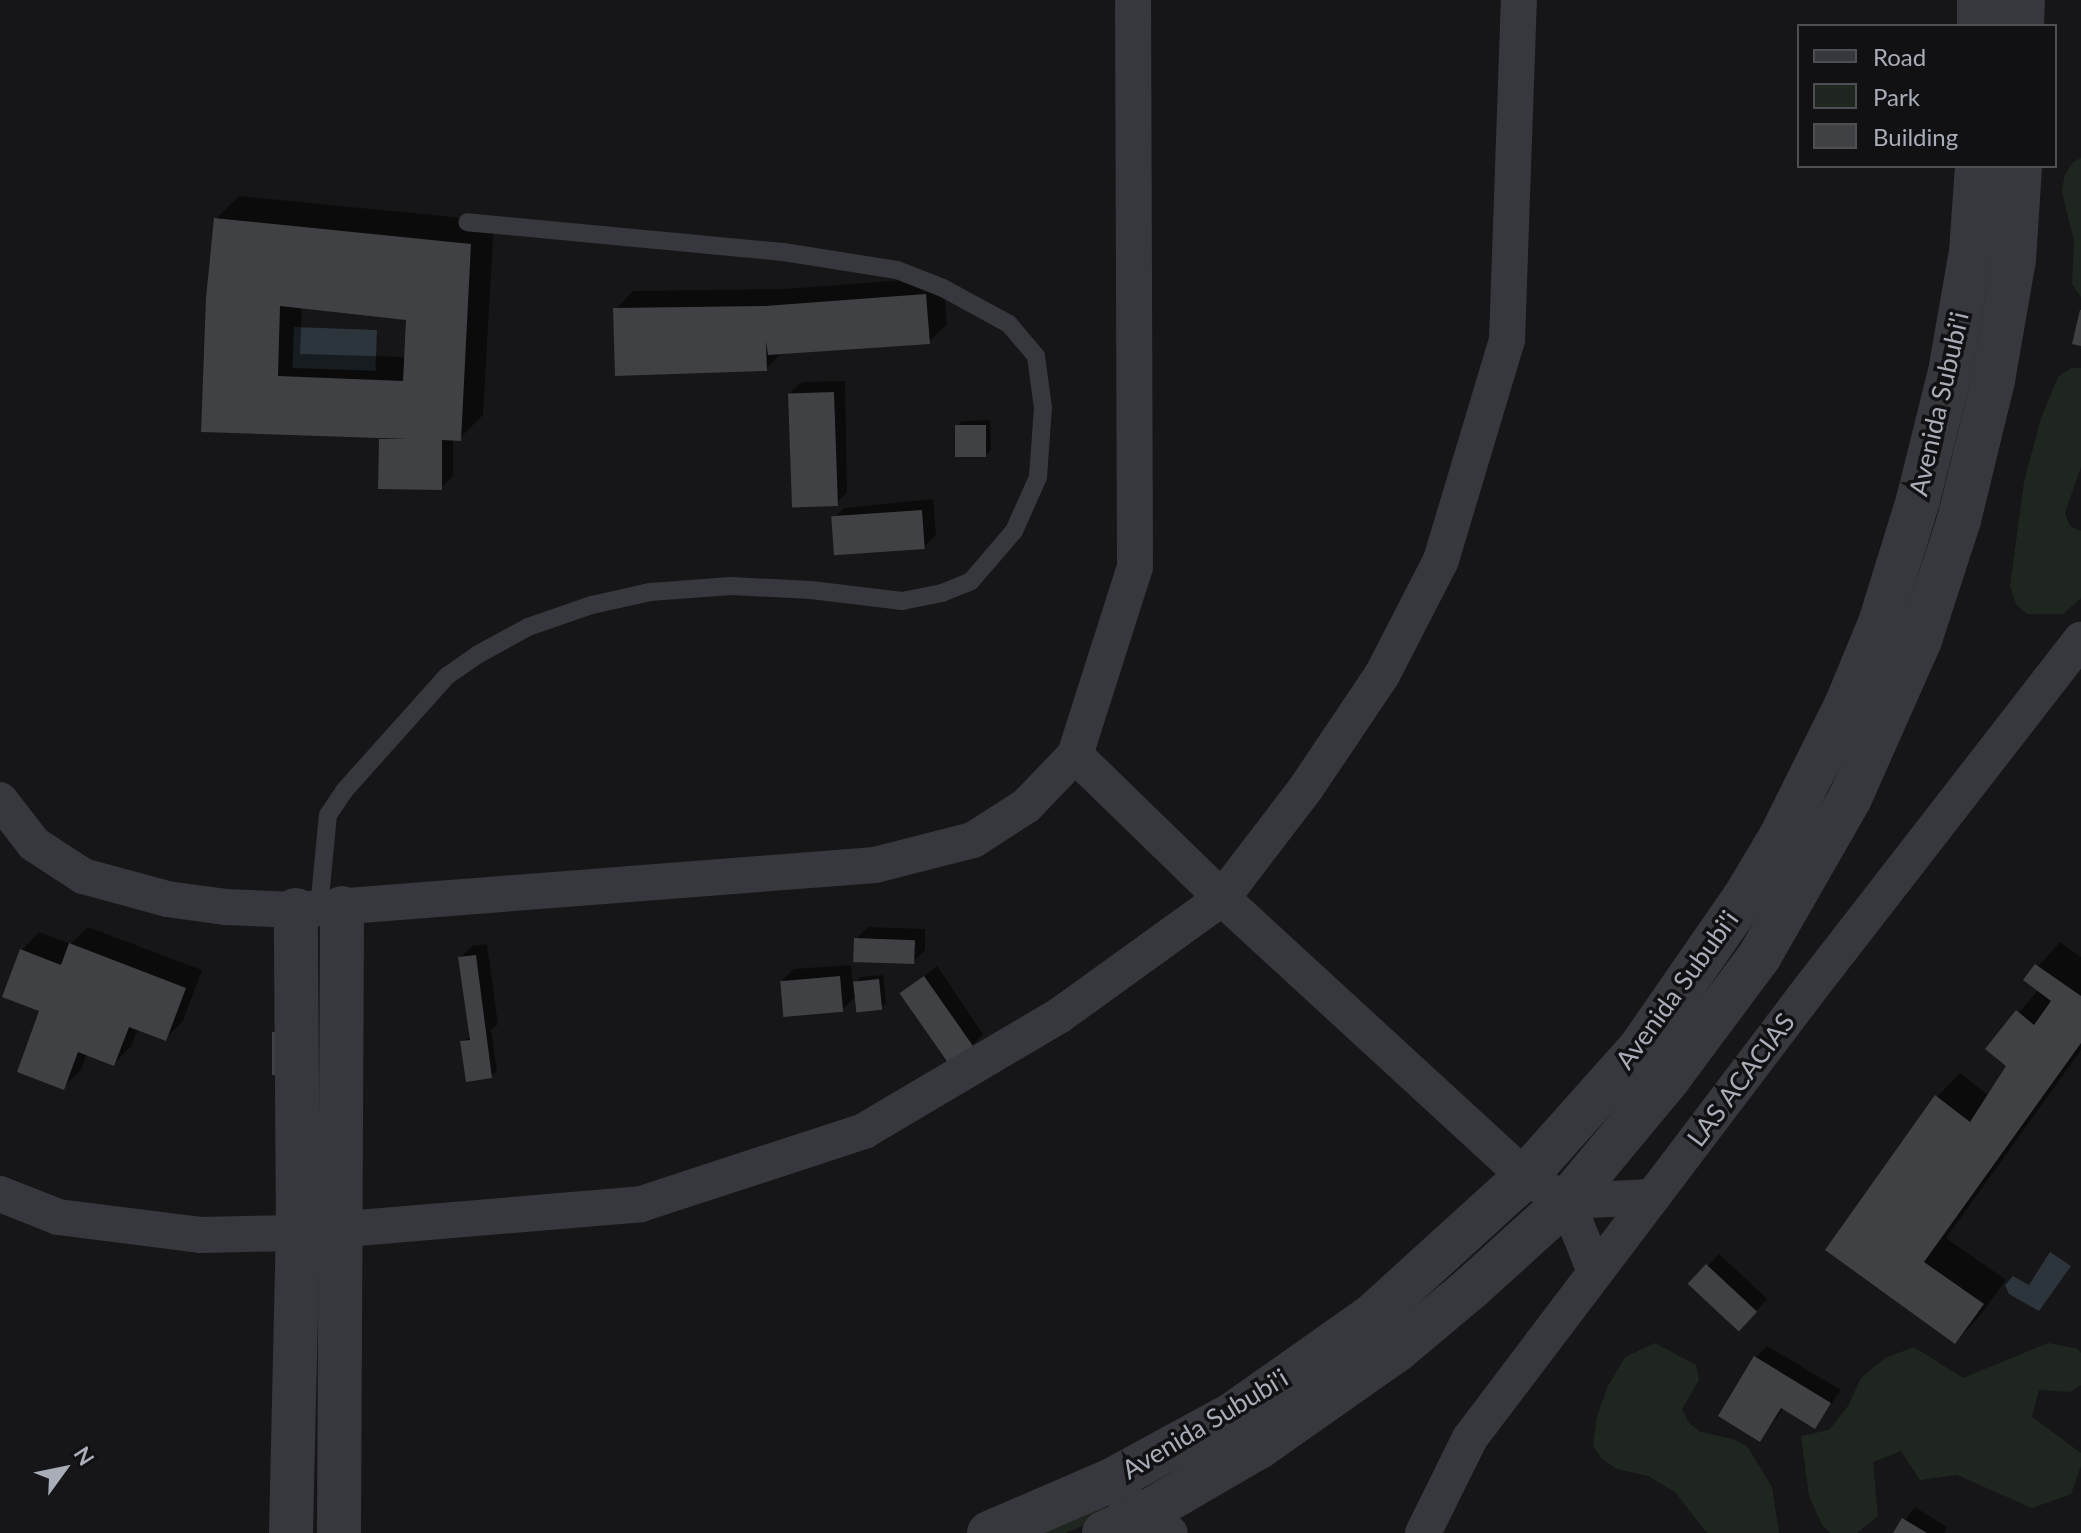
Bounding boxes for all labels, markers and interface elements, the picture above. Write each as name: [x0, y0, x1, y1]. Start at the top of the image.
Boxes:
legend: [1797, 24, 2057, 168]
text: Road: [1873, 42, 1926, 71]
text: Park: [1873, 82, 1920, 111]
text: Building: [1873, 122, 1958, 151]
street label: Avenida Sububi'i: [1903, 309, 1975, 499]
street label: Avenida Sububi'i: [1609, 905, 1745, 1075]
street label: LAS ACACIAS: [1680, 1007, 1802, 1153]
street label: Avenida Sububi'i: [1116, 1362, 1294, 1486]
north arrow: [24, 1429, 104, 1509]
text: N: [69, 1441, 100, 1470]

